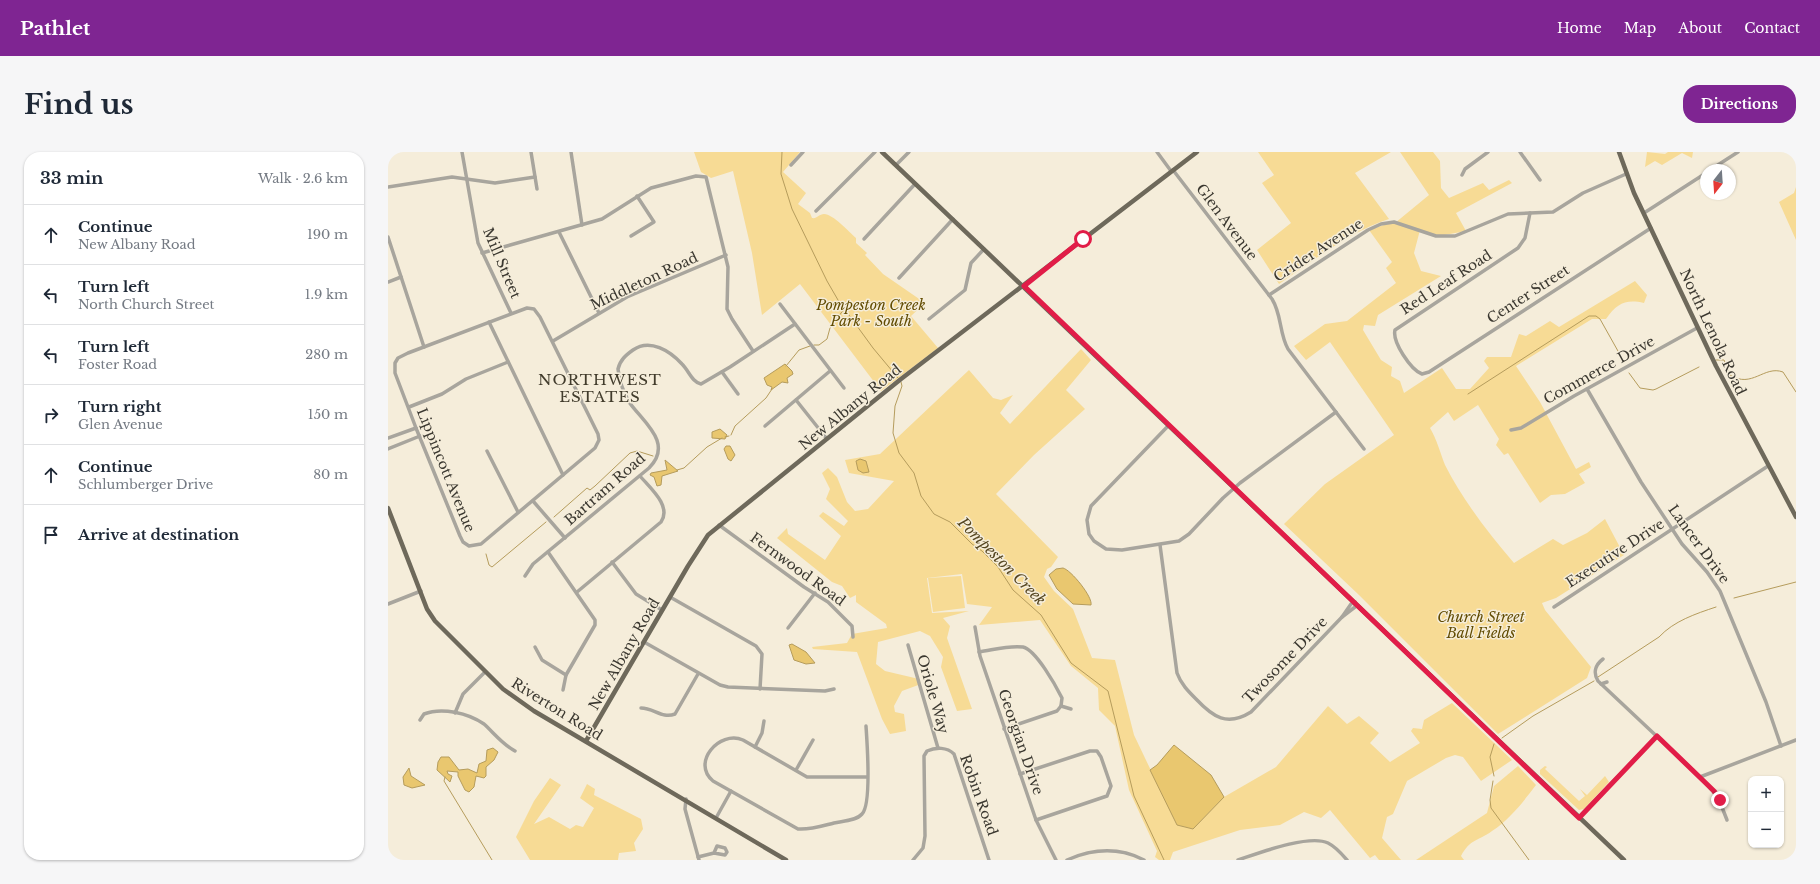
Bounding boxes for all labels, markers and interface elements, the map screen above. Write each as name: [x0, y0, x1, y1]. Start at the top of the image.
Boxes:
text: Pathlet: [20, 17, 90, 40]
text: Home: [1557, 19, 1602, 37]
text: Map: [1624, 19, 1656, 37]
text: About: [1678, 19, 1722, 37]
text: Contact: [1744, 19, 1800, 37]
button: Directions: [1683, 85, 1796, 123]
text: Find us: [24, 87, 134, 122]
north arrow: [1700, 164, 1736, 200]
text: 33 min: [40, 168, 103, 189]
text: Walk · 2.6 km: [258, 170, 348, 187]
street label: Glen Avenue: [1192, 180, 1262, 264]
street label: Crider Avenue: [1270, 214, 1366, 286]
text: Continue: [78, 217, 153, 236]
icon: ahead: [40, 224, 62, 246]
street label: Mill Street: [479, 225, 525, 302]
text: 190 m: [307, 226, 348, 243]
route start: [1074, 230, 1092, 248]
text: New Albany Road: [78, 236, 195, 253]
street label: Red Leaf Road: [1397, 245, 1496, 318]
street label: Middleton Road: [587, 248, 701, 314]
street label: Center Street: [1483, 260, 1573, 327]
street label: North Lenola Road: [1676, 266, 1750, 399]
text: Turn left: [78, 277, 149, 296]
icon: left: [40, 284, 62, 306]
text: 1.9 km: [305, 286, 348, 303]
text: North Church Street: [78, 296, 215, 313]
park label: Pompeston Creek Park - South: [815, 296, 926, 330]
street label: Commerce Drive: [1540, 332, 1658, 408]
text: Turn left: [78, 337, 149, 356]
icon: left: [40, 344, 62, 366]
text: 280 m: [305, 346, 348, 363]
text: Foster Road: [78, 356, 157, 373]
street label: New Albany Road: [795, 360, 905, 454]
district label: NORTHWEST ESTATES: [538, 370, 662, 406]
text: Turn right: [78, 397, 161, 416]
icon: right: [40, 404, 62, 426]
street label: Lippincott Avenue: [413, 405, 479, 535]
text: 150 m: [308, 406, 348, 423]
text: Glen Avenue: [78, 416, 163, 433]
street label: Bartram Road: [561, 449, 650, 529]
text: Continue: [78, 457, 153, 476]
icon: ahead: [40, 464, 62, 486]
text: 80 m: [313, 466, 348, 483]
text: Schlumberger Drive: [78, 476, 213, 493]
street label: Lancer Drive: [1664, 501, 1734, 587]
water label: Pompeston Creek: [953, 512, 1050, 609]
street label: Executive Drive: [1562, 515, 1668, 591]
icon: arrive: [40, 524, 62, 546]
text: Arrive at destination: [78, 525, 239, 544]
street label: Fernwood Road: [747, 528, 850, 610]
street label: New Albany Road: [585, 594, 664, 713]
park label: Church Street Ball Fields: [1437, 608, 1526, 642]
street label: Twosome Drive: [1239, 613, 1331, 707]
street label: Oriole Way: [913, 652, 953, 736]
street label: Riverton Road: [508, 674, 606, 744]
street label: Georgian Drive: [994, 687, 1048, 797]
street label: Robin Road: [956, 752, 1002, 838]
map controls: [1748, 776, 1784, 848]
button: +: [1748, 776, 1784, 812]
route end: [1711, 791, 1729, 809]
button: −: [1748, 812, 1784, 848]

